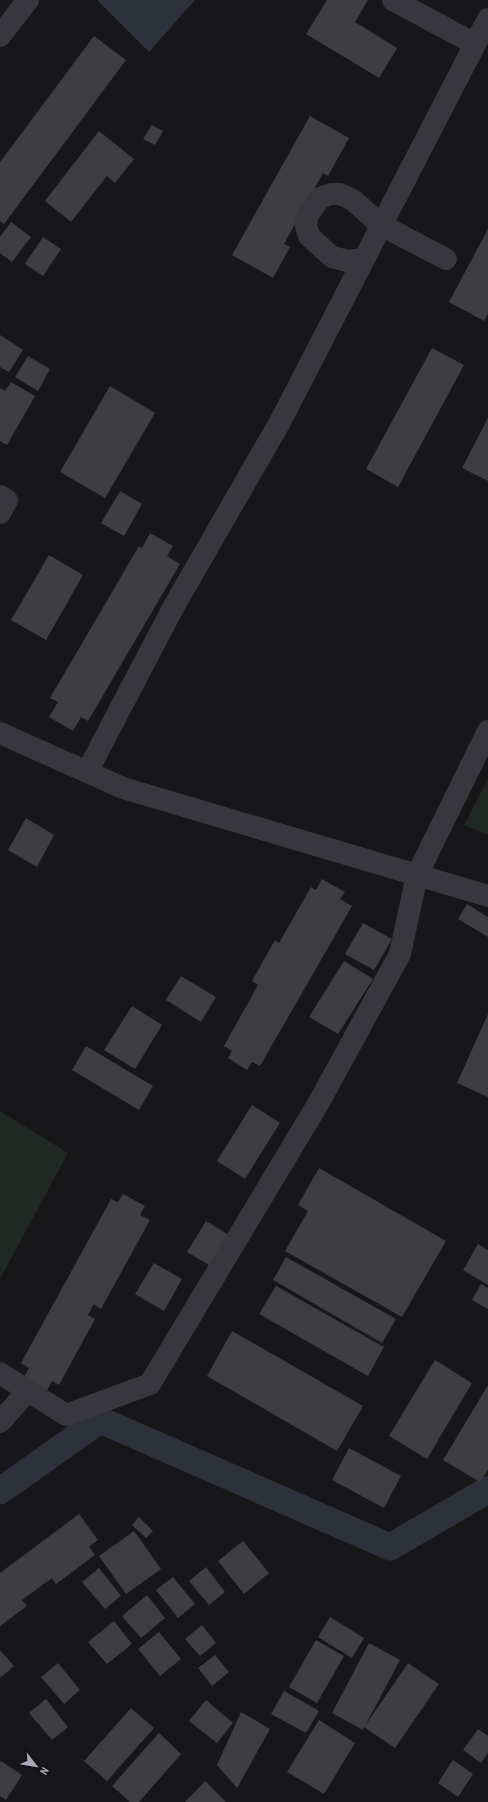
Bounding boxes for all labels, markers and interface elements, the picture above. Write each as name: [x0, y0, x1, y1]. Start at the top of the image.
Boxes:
north arrow: [16, 1746, 56, 1786]
text: N: [37, 1765, 52, 1778]

